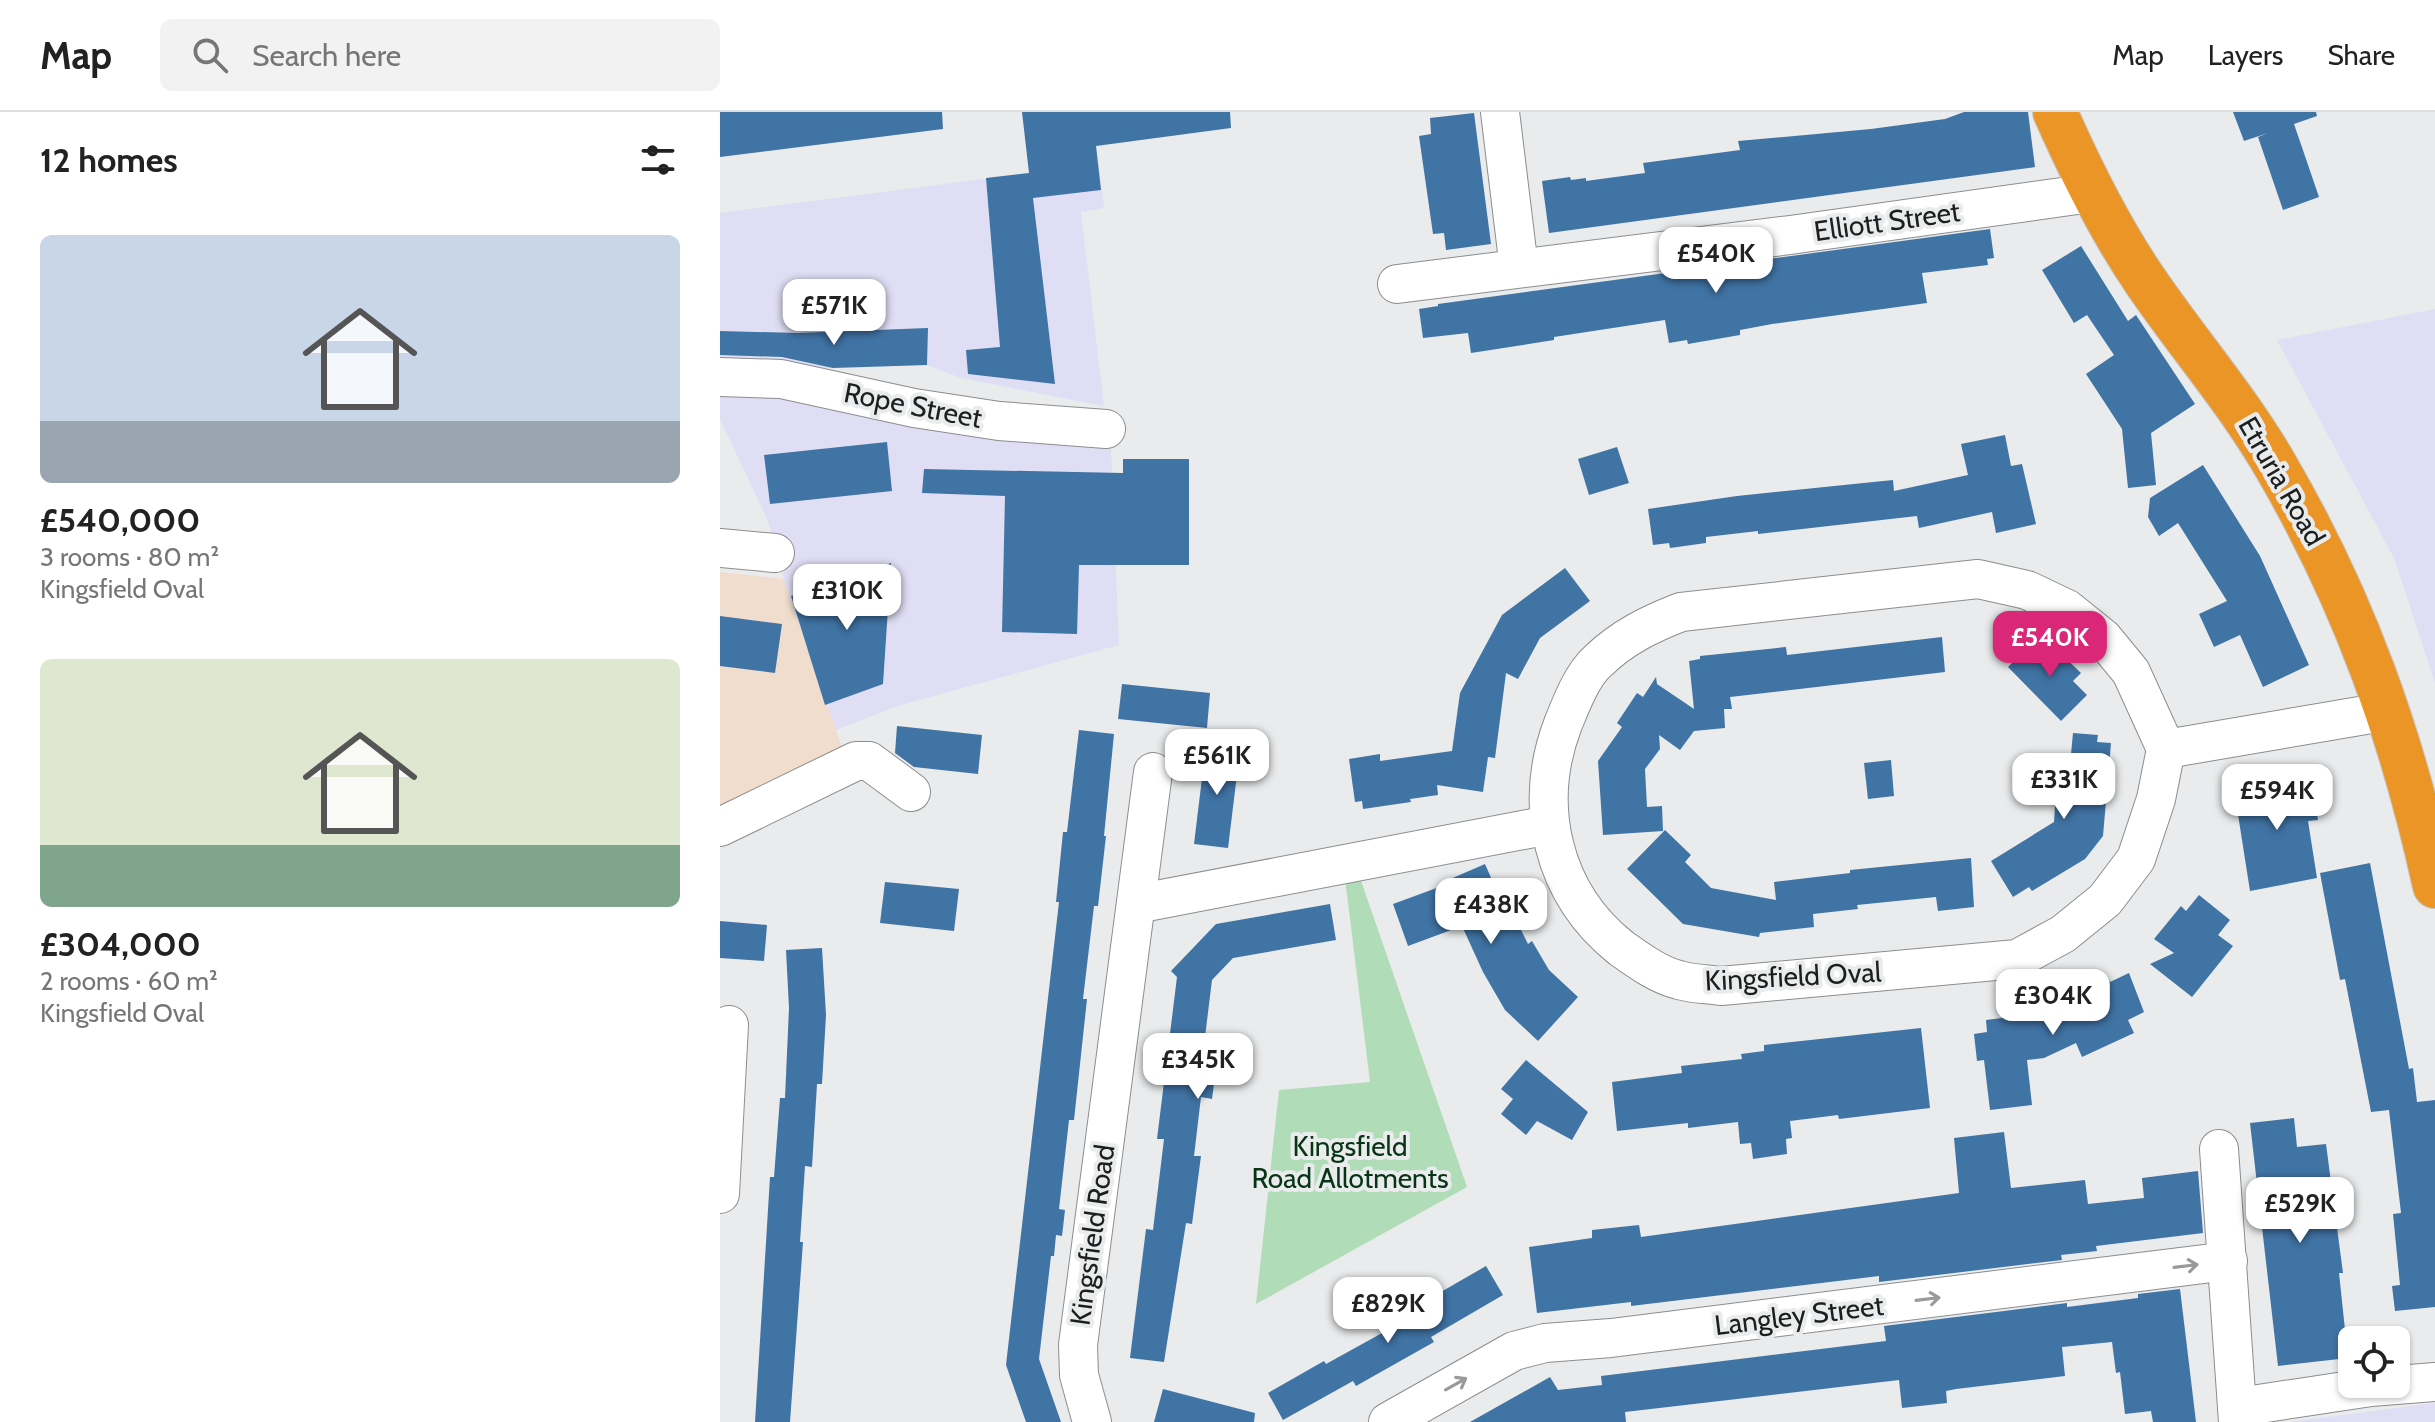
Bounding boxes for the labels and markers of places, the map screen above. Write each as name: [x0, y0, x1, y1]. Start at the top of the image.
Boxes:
pin: £540K: [1660, 227, 1772, 295]
pin: £571K: [778, 279, 890, 347]
pin: £310K: [791, 564, 903, 632]
pin: £540K: [1994, 611, 2106, 679]
pin: £561K: [1161, 729, 1273, 797]
pin: £331K: [2008, 753, 2120, 821]
pin: £594K: [2221, 764, 2333, 832]
pin: £438K: [1435, 878, 1547, 946]
pin: £304K: [1997, 969, 2109, 1037]
pin: £345K: [1142, 1033, 1254, 1101]
pin: £529K: [2244, 1177, 2356, 1245]
pin: £829K: [1332, 1277, 1444, 1345]

